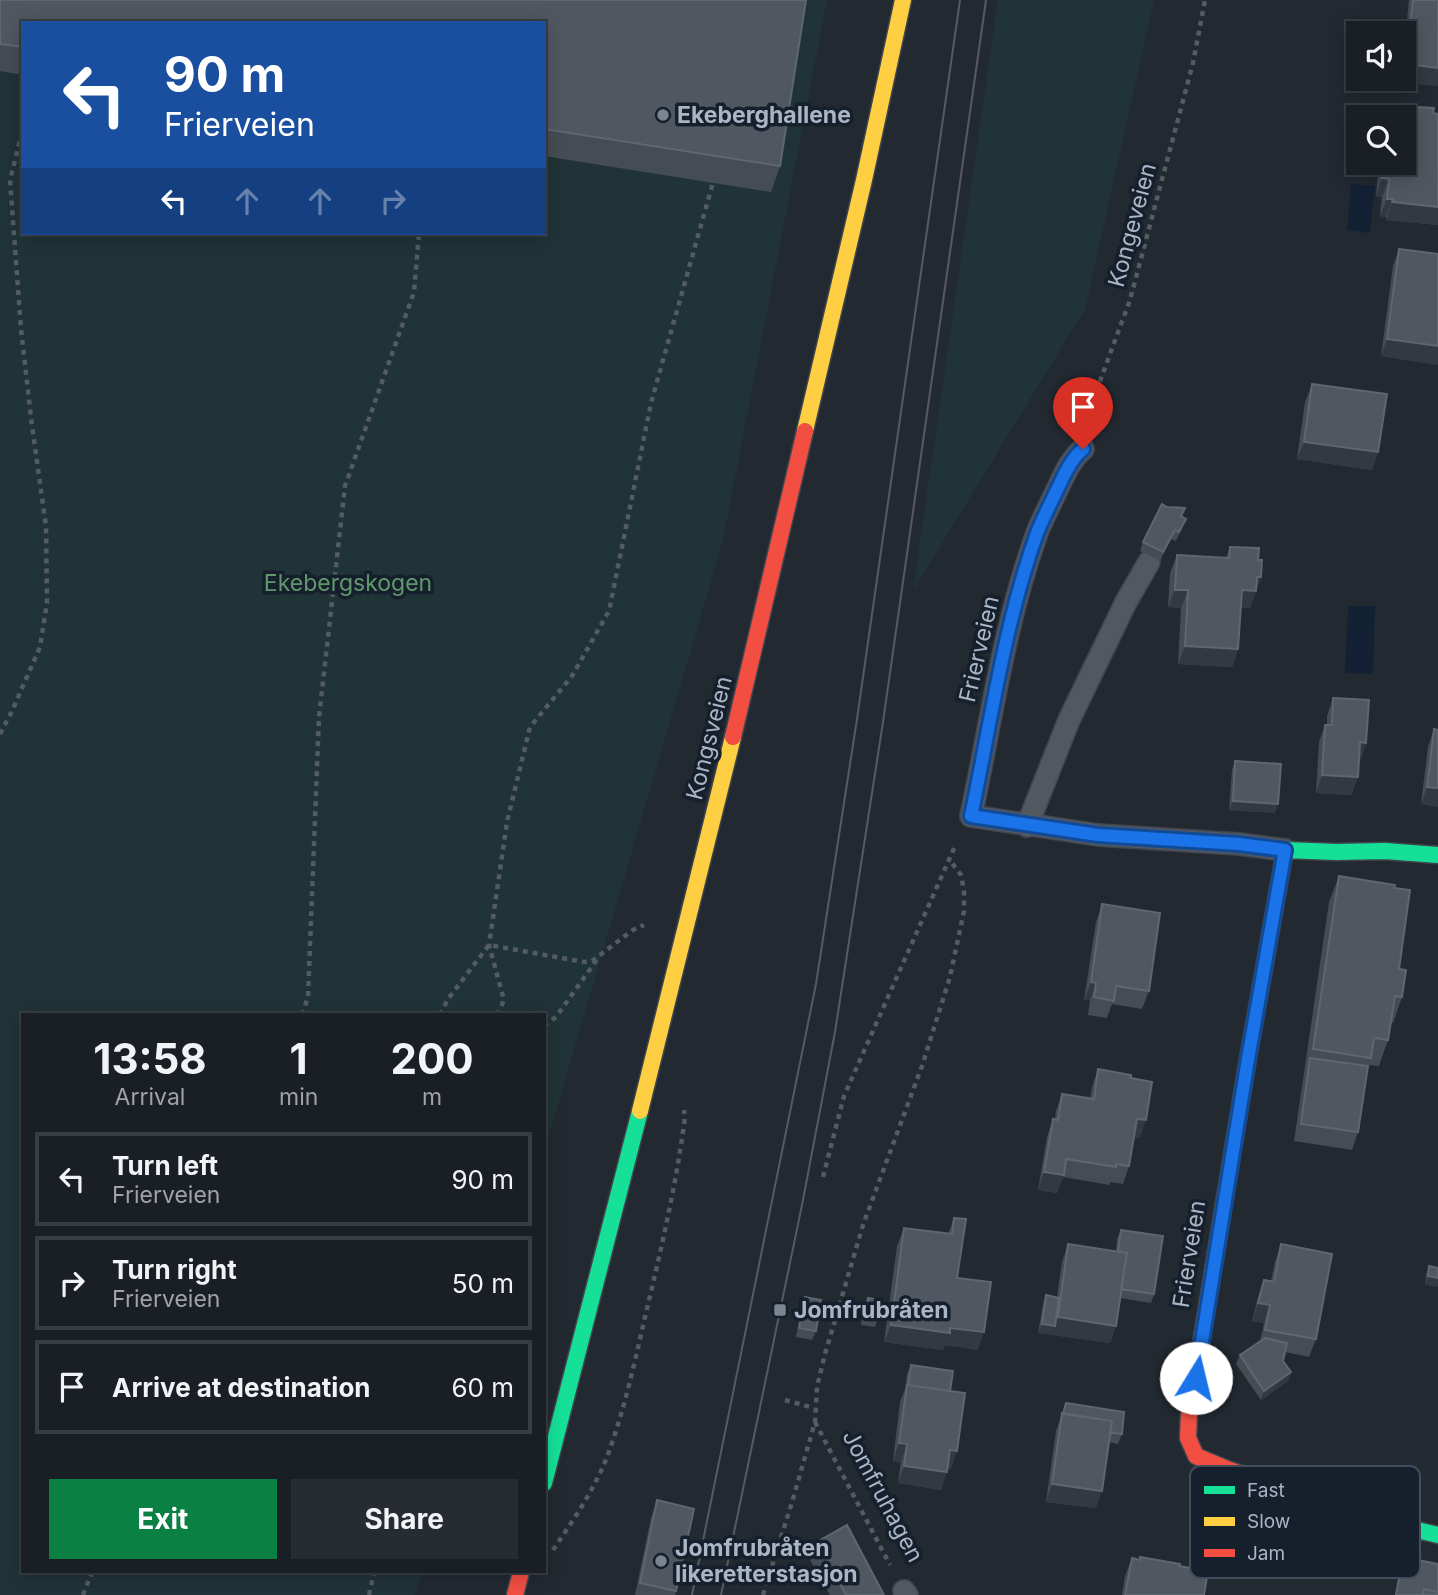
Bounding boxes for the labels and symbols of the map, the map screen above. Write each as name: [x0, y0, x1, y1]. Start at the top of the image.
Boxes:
place label: Ekeberghallene: [677, 101, 851, 129]
marker: Ekeberghallene: [655, 107, 671, 123]
street label: Kongeveien: [1102, 160, 1162, 290]
pin: [1053, 377, 1113, 449]
park label: Ekebergskogen: [264, 569, 432, 597]
street label: Frierveien: [953, 593, 1005, 705]
street label: Kongsveien: [680, 673, 738, 803]
street label: Frierveien: [1167, 1198, 1211, 1310]
place label: Jomfrubråten: [794, 1296, 949, 1324]
marker: Jomfrubråten: [772, 1302, 788, 1318]
position arrow: [1159, 1341, 1233, 1415]
street label: Jomfruhagen: [836, 1425, 930, 1567]
legend: [1190, 1466, 1420, 1578]
text: Fast: [1247, 1479, 1285, 1502]
text: Slow: [1247, 1510, 1290, 1533]
place label: Jomfrubråten likeretterstasjon: [675, 1534, 858, 1588]
text: Jam: [1247, 1542, 1285, 1565]
marker: Jomfrubråten likeretterstasjon: [653, 1553, 669, 1569]

